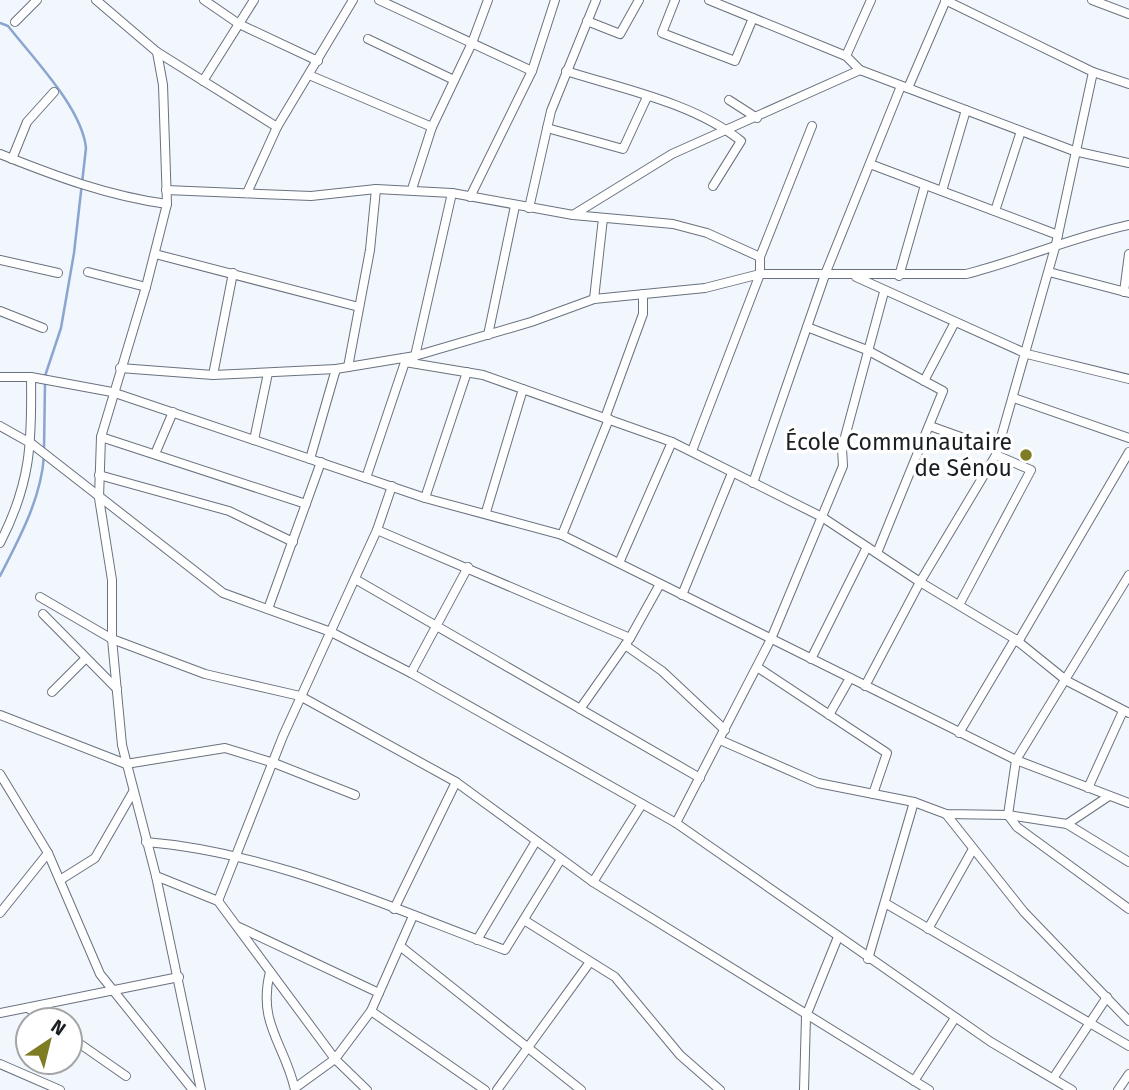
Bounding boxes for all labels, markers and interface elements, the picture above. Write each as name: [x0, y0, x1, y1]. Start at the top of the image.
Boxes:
place label: École Communautaire de Sénou: [785, 427, 1012, 482]
marker: École Communautaire de Sénou: [1018, 447, 1034, 463]
north arrow: [14, 1006, 84, 1076]
text: N: [47, 1014, 70, 1041]

